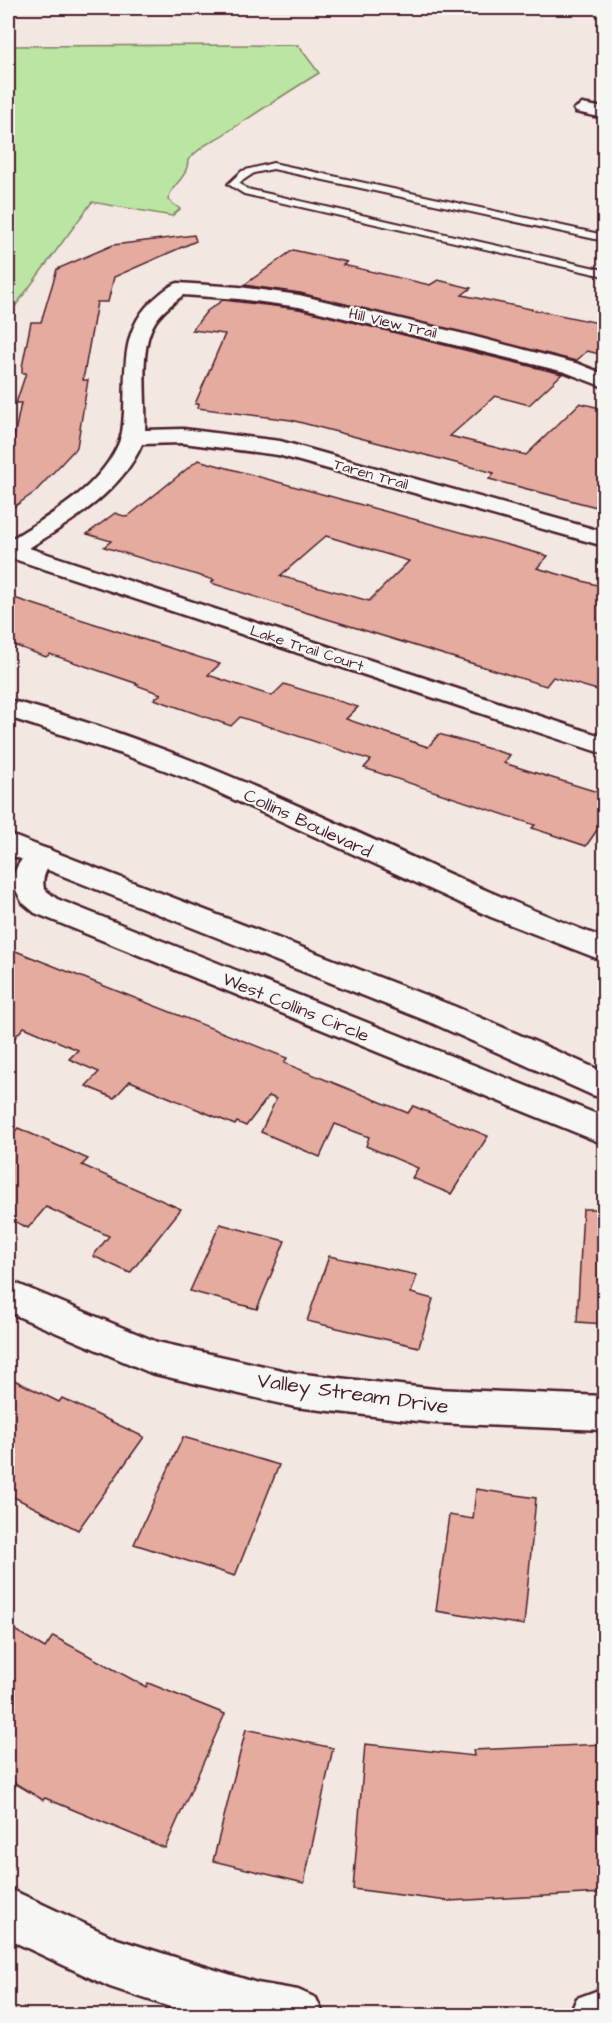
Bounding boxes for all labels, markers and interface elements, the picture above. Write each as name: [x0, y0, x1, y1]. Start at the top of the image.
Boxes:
street label: Hill View Trail: [347, 303, 439, 344]
street label: Taren Trail: [331, 454, 411, 495]
street label: Lake Trail Court: [247, 620, 366, 677]
street label: Collins Boulevard: [240, 783, 376, 864]
street label: West Collins Circle: [219, 967, 373, 1048]
street label: Valley Stream Drive: [255, 1366, 450, 1423]

